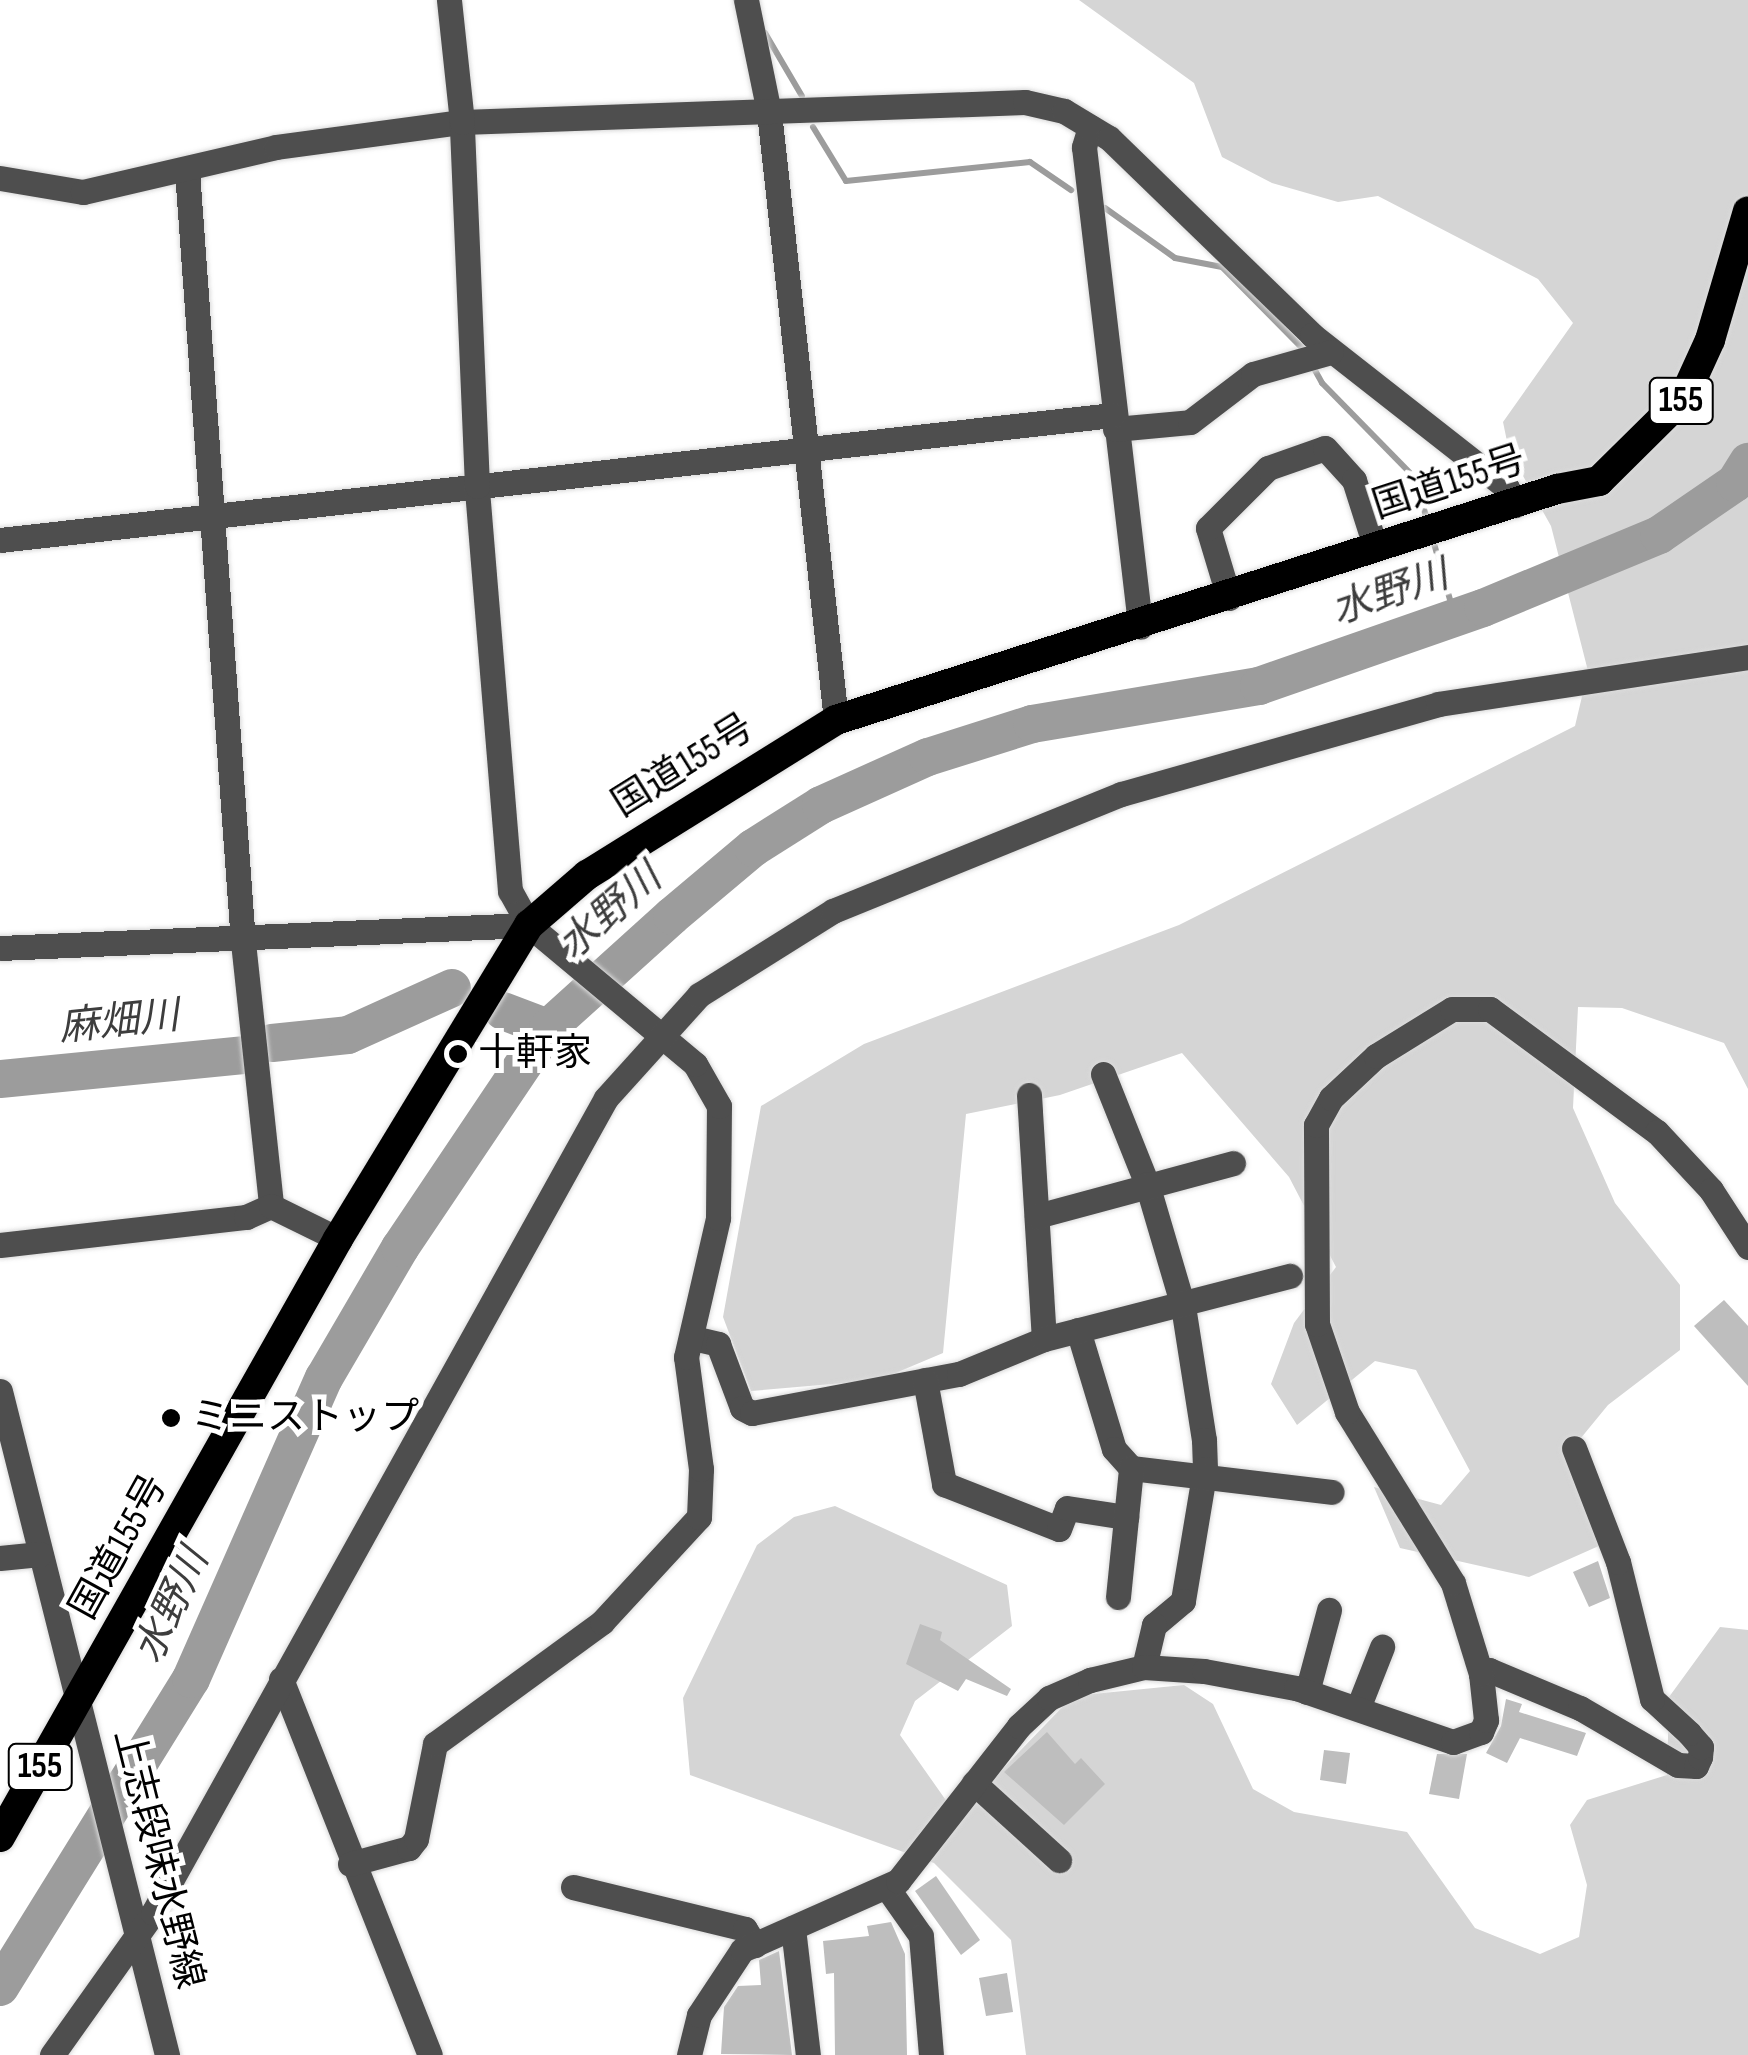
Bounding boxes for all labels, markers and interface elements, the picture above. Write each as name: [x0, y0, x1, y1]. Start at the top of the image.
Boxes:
road number: 155: [1648, 371, 1714, 431]
street label: 国道155号: [1367, 437, 1531, 529]
water label: 水野川: [1325, 551, 1455, 635]
street label: 国道155号: [604, 705, 762, 827]
water label: 水野川: [549, 855, 671, 969]
water label: 麻畑川: [57, 992, 181, 1052]
place label: 十軒家: [478, 1031, 592, 1077]
marker: 十軒家: [447, 1043, 469, 1065]
place label: ミニストップ: [191, 1395, 419, 1441]
marker: ミニストップ: [160, 1407, 182, 1429]
street label: 国道155号: [61, 1467, 177, 1627]
water label: 水野川: [125, 1541, 219, 1671]
street label: 上志段味水野線: [104, 1724, 212, 1994]
road number: 155: [8, 1737, 72, 1797]

